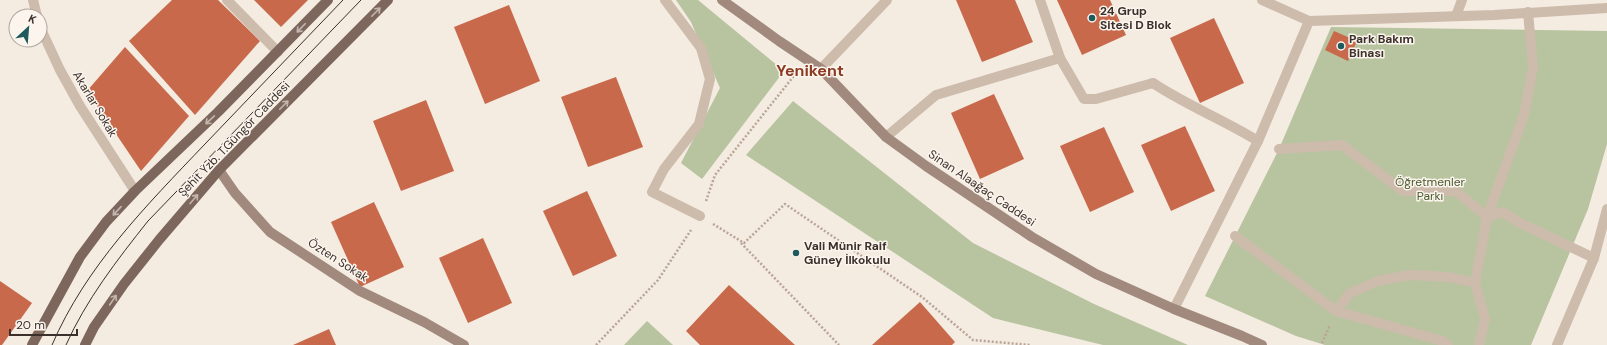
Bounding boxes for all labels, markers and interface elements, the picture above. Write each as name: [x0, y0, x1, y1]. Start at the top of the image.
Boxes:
place label: 24 Grup Sitesi D Blok: [1100, 3, 1172, 33]
one-way arrow: [371, 7, 380, 17]
north arrow: [8, 8, 48, 48]
text: K: [26, 11, 39, 27]
marker: 24 Grup Sitesi D Blok: [1087, 13, 1097, 23]
one-way arrow: [296, 23, 306, 33]
place label: Park Bakım Binası: [1349, 31, 1414, 61]
marker: Park Bakım Binası: [1336, 41, 1346, 51]
district label: Yenikent: [776, 60, 844, 81]
street label: Akarlar Sokak: [69, 68, 121, 140]
street label: Şehit Yzb. T.Güngör Caddesi: [175, 78, 293, 200]
one-way arrow: [279, 100, 289, 110]
one-way arrow: [205, 115, 215, 125]
street label: Sinan Alaağaç Caddesi: [925, 146, 1039, 230]
park label: Öğretmenler Parkı: [1395, 174, 1465, 204]
one-way arrow: [190, 193, 199, 204]
one-way arrow: [112, 206, 121, 216]
street label: Özten Sokak: [305, 235, 371, 285]
place label: Vali Münir Raif Güney İlkokulu: [804, 238, 890, 268]
marker: Vali Münir Raif Güney İlkokulu: [791, 248, 801, 258]
one-way arrow: [109, 295, 117, 306]
scale bar: [10, 311, 77, 337]
text: 20 m: [16, 317, 45, 333]

